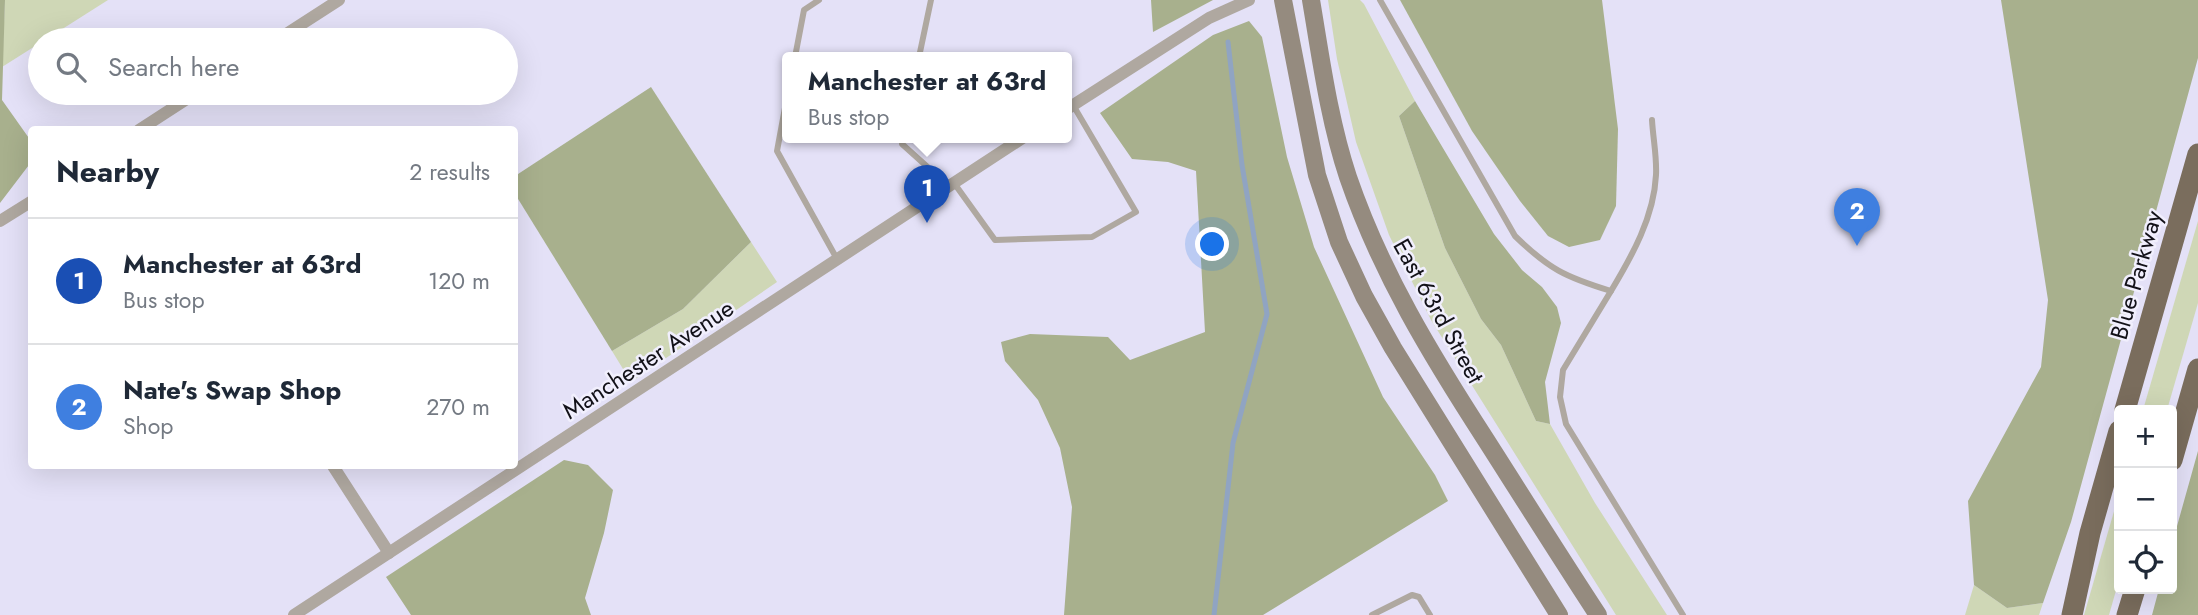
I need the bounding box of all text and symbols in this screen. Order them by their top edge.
search box [28,28,518,105]
icon: search [52,48,90,86]
text: Search here [108,48,240,86]
popup [782,52,1072,143]
text: Manchester at 63rd [808,62,1046,100]
text: Bus stop [808,100,889,134]
text: Nearby [56,150,159,193]
text: 2 results [409,155,490,189]
pin: 1 [904,165,950,223]
pin: 2 [1834,188,1880,246]
street label: Blue Parkway [2101,206,2171,344]
your location [1195,227,1229,261]
street label: East 63rd Street [1385,232,1493,390]
text: Manchester at 63rd [123,245,362,283]
text: 1 [73,264,85,298]
text: 120 m [428,264,490,298]
text: Bus stop [123,283,205,317]
street label: Manchester Avenue [555,290,741,428]
text: Nate's Swap Shop [123,371,341,409]
text: 2 [71,390,87,424]
text: 270 m [426,390,490,424]
map controls [2114,405,2177,594]
button: + [2114,405,2177,468]
text: Shop [123,409,173,443]
button: − [2114,468,2177,531]
button: locate [2114,531,2177,594]

